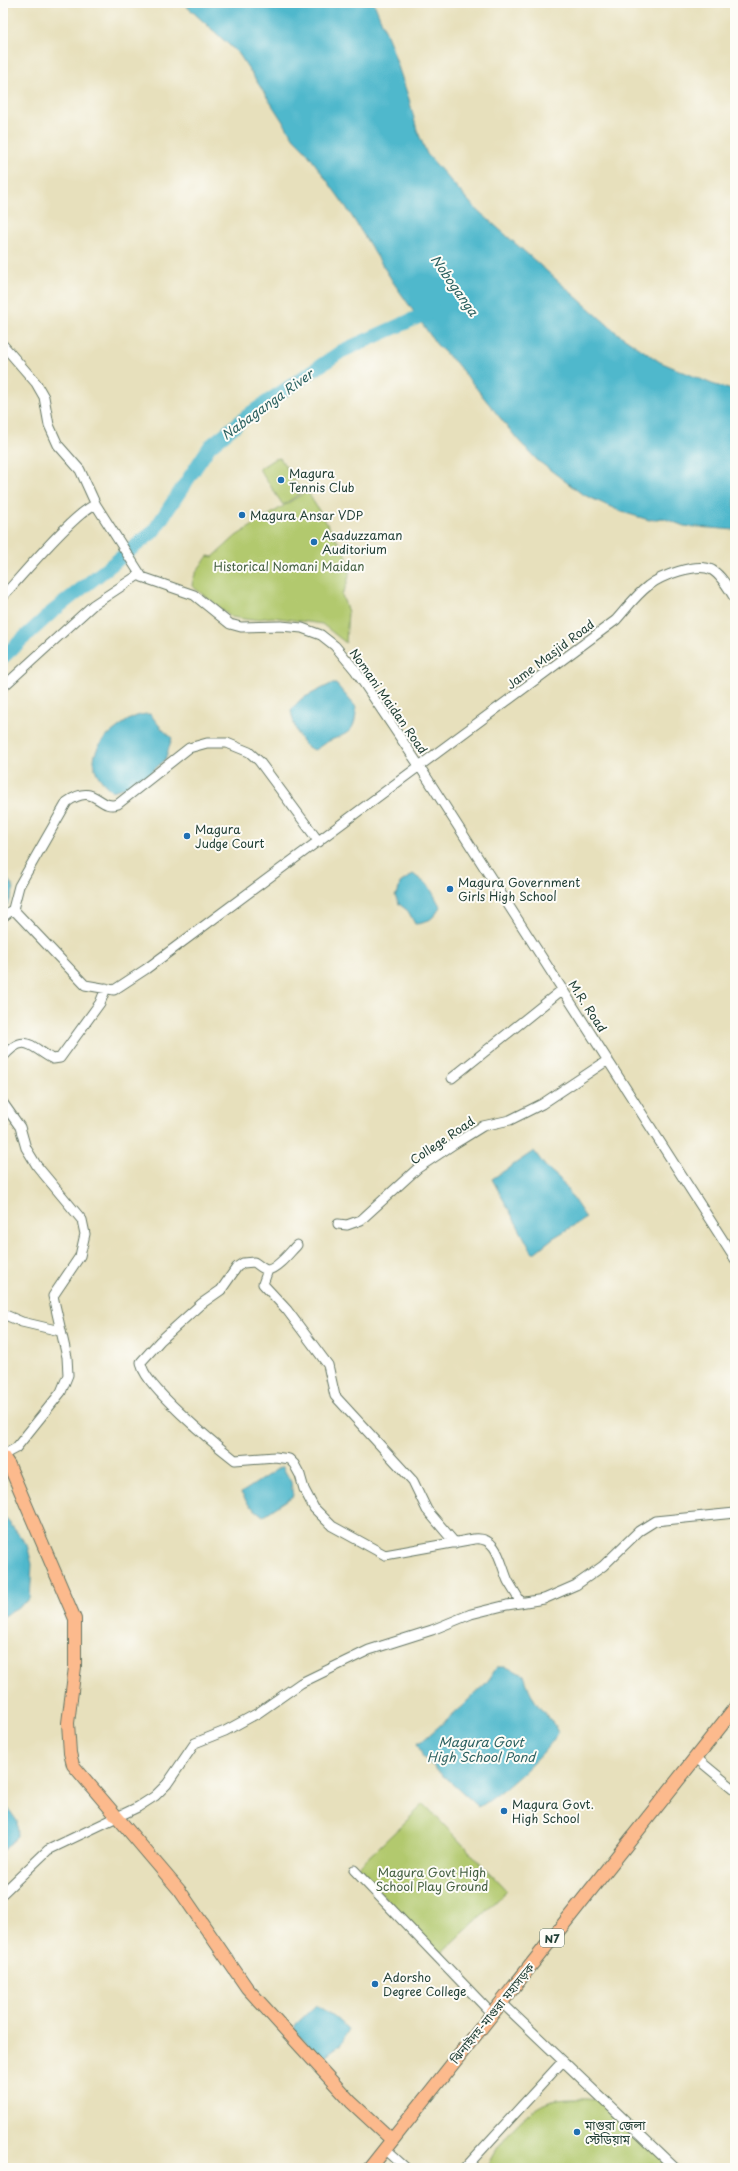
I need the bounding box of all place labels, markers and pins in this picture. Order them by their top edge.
place label: Magura Tennis Club [289,464,354,496]
marker: Magura Tennis Club [276,475,286,485]
place label: Magura Ansar VDP [250,506,363,524]
marker: Magura Ansar VDP [237,510,247,520]
place label: Asaduzzaman Auditorium [322,526,403,558]
marker: Asaduzzaman Auditorium [309,537,319,547]
place label: Magura Judge Court [195,820,265,852]
marker: Magura Judge Court [182,831,192,841]
place label: Magura Government Girls High School [458,873,580,905]
marker: Magura Government Girls High School [445,884,455,894]
place label: Magura Govt. High School [512,1795,594,1827]
marker: Magura Govt. High School [499,1806,509,1816]
place label: Adorsho Degree College [383,1968,467,2000]
marker: Adorsho Degree College [370,1979,380,1989]
place label: মাগুরা জেলা স্টেডিয়াম [584,2116,646,2148]
marker: মাগুরা জেলা স্টেডিয়াম [572,2127,582,2137]

